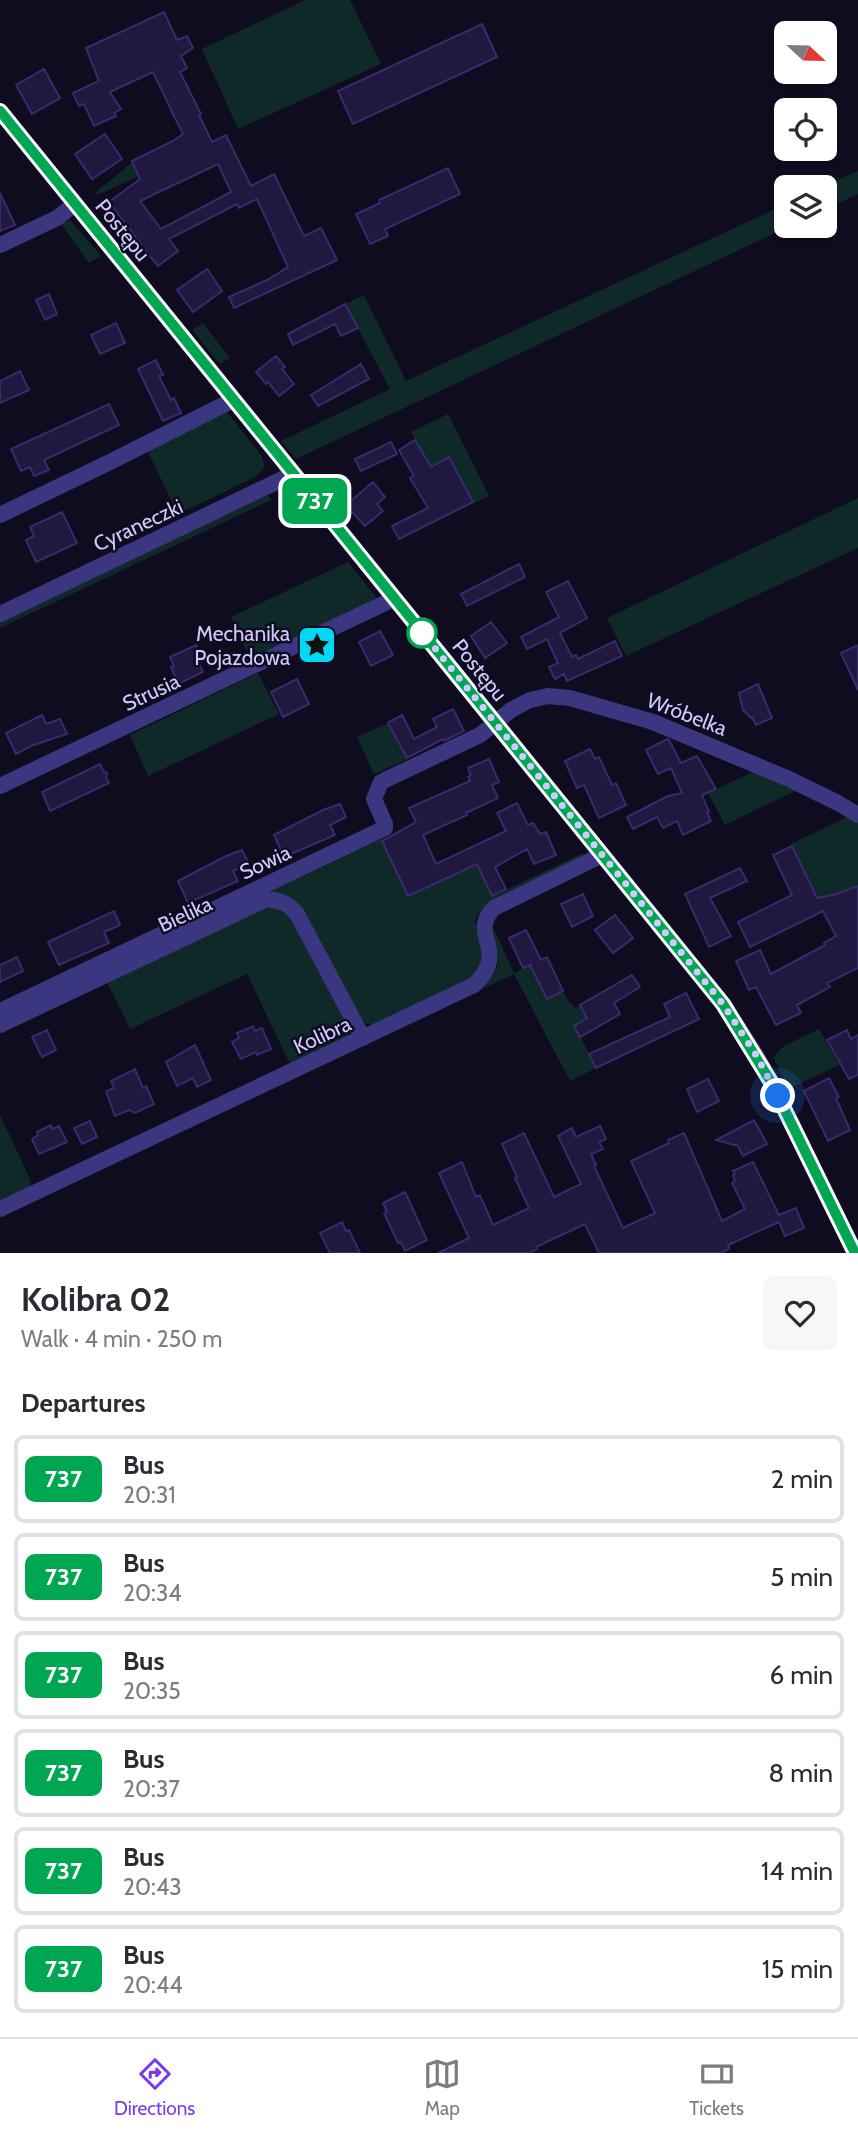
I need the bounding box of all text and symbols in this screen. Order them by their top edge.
north arrow [774,21,836,84]
map controls [774,21,837,238]
button: locate [774,98,837,161]
button: layers [774,175,837,238]
street label: Postępu [90,194,156,266]
line badge: 737 [275,478,355,524]
text: 737 [296,486,334,515]
street label: Cyraneczki [89,493,187,557]
unlabelled marker [407,618,437,648]
place label: Mechanika Pojazdowa [194,621,290,671]
place icon: Mechanika Pojazdowa [296,624,338,666]
street label: Postępu [447,634,513,706]
street label: Strusia [119,668,183,716]
street label: Wróbelka [643,687,731,741]
street label: Sowia [235,839,295,885]
street label: Bielika [154,891,216,937]
street label: Kolibra [289,1011,355,1059]
your location [760,1078,795,1113]
button: heart [763,1276,837,1350]
text: Kolibra 02 [21,1279,170,1319]
text: Walk · 4 min · 250 m [21,1325,223,1353]
text: Departures [21,1387,145,1419]
text: Bus [123,1449,164,1481]
text: 2 min [771,1463,833,1495]
text: 737 [45,1464,82,1493]
text: 20:31 [123,1481,176,1509]
text: Bus [123,1547,164,1579]
text: 5 min [770,1561,833,1593]
text: 737 [45,1562,82,1591]
text: 20:34 [123,1579,182,1607]
text: Bus [123,1645,164,1677]
text: 6 min [770,1659,833,1691]
text: 737 [45,1660,82,1689]
text: 20:35 [123,1677,181,1705]
text: Bus [123,1743,164,1775]
text: 8 min [769,1757,833,1789]
text: 737 [45,1758,82,1787]
text: 20:37 [123,1775,180,1803]
text: Bus [123,1841,164,1873]
text: 14 min [761,1855,833,1887]
text: 737 [45,1856,82,1885]
text: 20:43 [123,1873,182,1901]
text: Bus [123,1939,164,1971]
text: 15 min [762,1953,833,1985]
text: 737 [45,1954,82,1983]
text: 20:44 [123,1971,182,1999]
tab: Directions [114,2055,195,2120]
tab: Map [423,2055,461,2120]
tab: Tickets [689,2055,744,2120]

